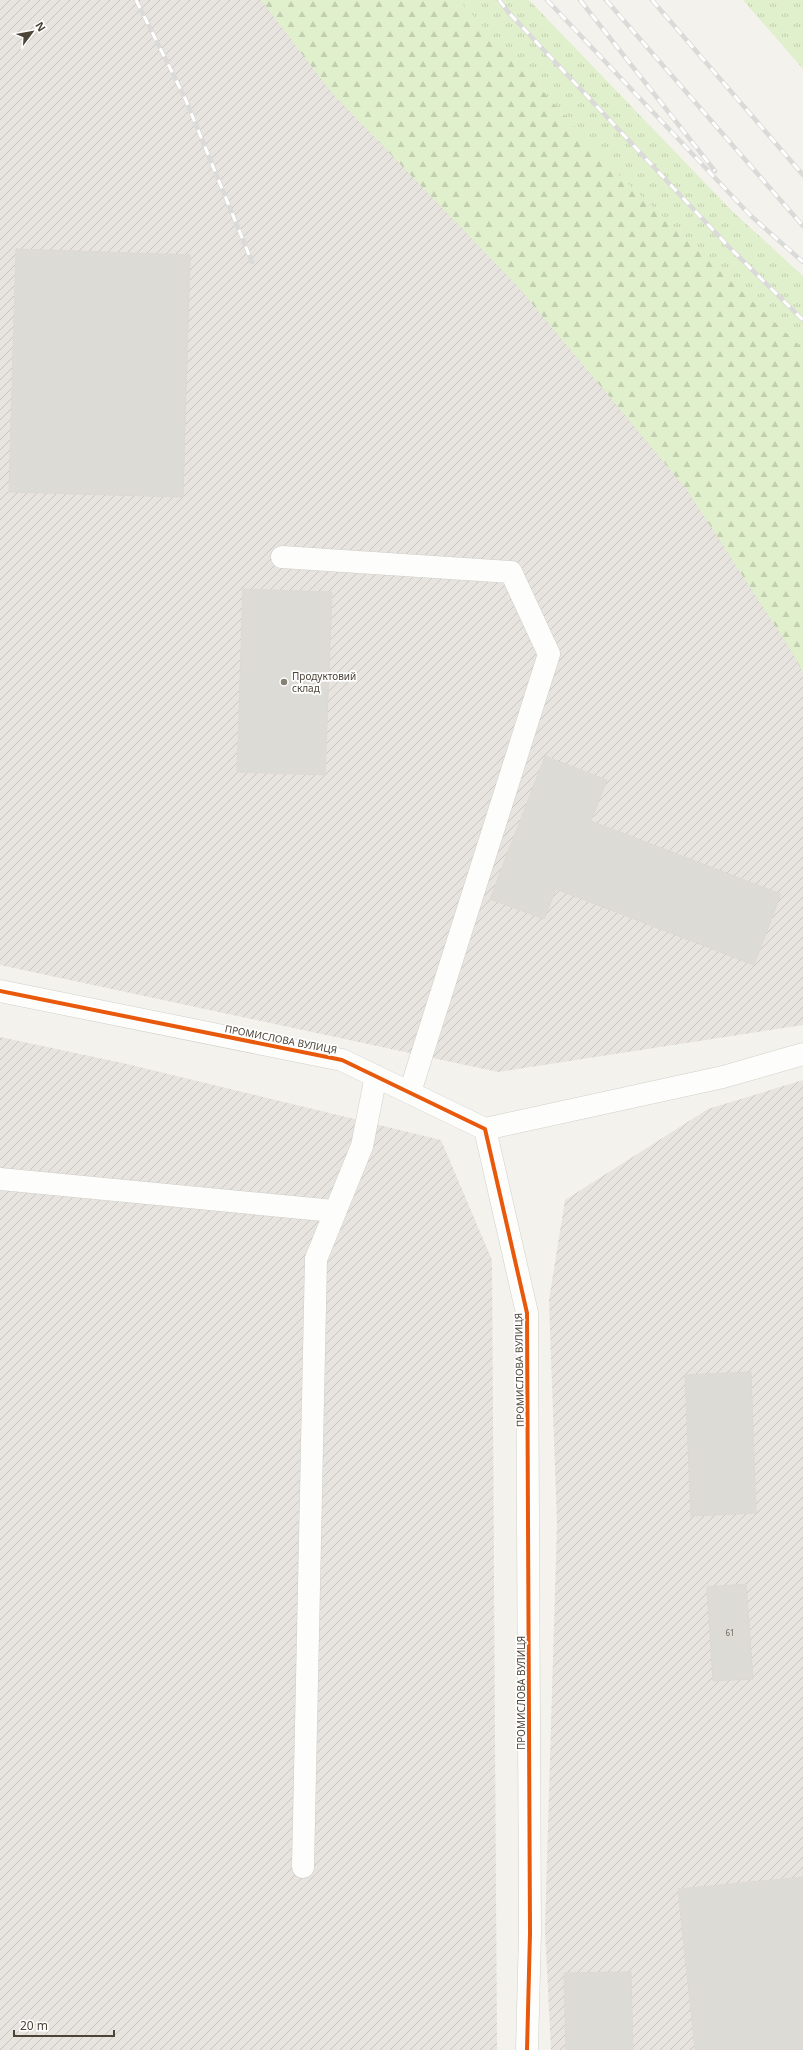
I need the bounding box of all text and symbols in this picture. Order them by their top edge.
north arrow [12,12,52,52]
text: N [32,19,50,34]
place label: Продуктовий склад [292,669,356,695]
marker: Продуктовий склад [279,677,289,687]
street label: ПРОМИСЛОВА ВУЛИЦЯ [224,1021,338,1057]
street label: ПРОМИСЛОВА ВУЛИЦЯ [511,1313,527,1427]
house number: 61 [725,1627,735,1638]
street label: ПРОМИСЛОВА ВУЛИЦЯ [514,1636,528,1750]
scale bar [14,2012,114,2038]
text: 20 m [20,2017,48,2034]

